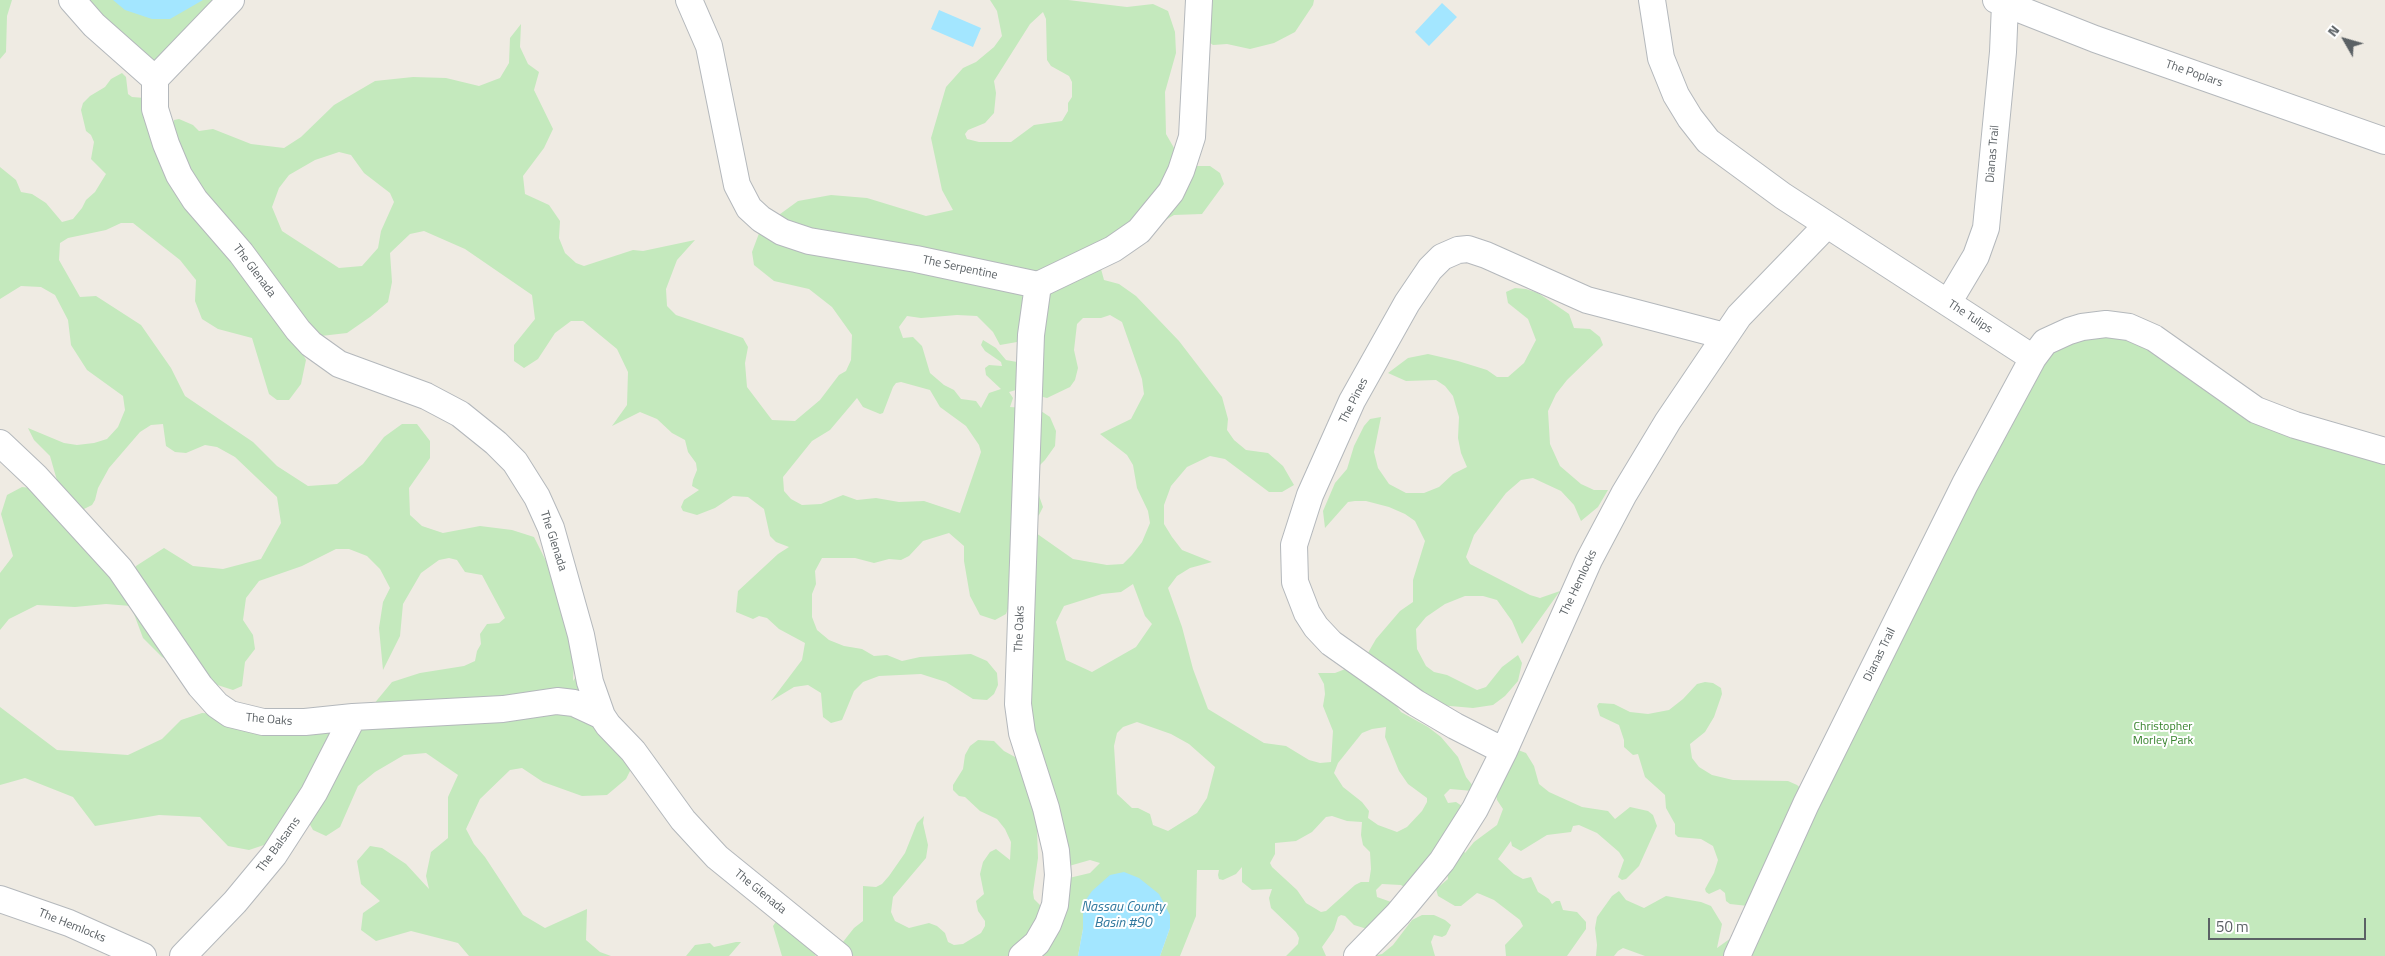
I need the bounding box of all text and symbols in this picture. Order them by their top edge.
north arrow [2320,15,2370,65]
text: N [2322,20,2344,41]
street label: The Poplars [2163,57,2225,91]
street label: Dianas Trail [1983,125,2003,183]
street label: The Glenada [229,242,279,300]
street label: The Serpentine [921,253,999,283]
street label: The Tulips [1945,297,1995,337]
street label: The Pines [1336,376,1372,426]
street label: The Glenada [536,509,570,573]
street label: The Hemlocks [1557,548,1601,618]
street label: The Oaks [1012,605,1028,653]
street label: Dianas Trail [1861,626,1899,684]
street label: The Oaks [245,711,293,729]
park label: Christopher Morley Park [2133,720,2193,748]
street label: The Balsams [254,815,304,875]
street label: The Glenada [731,867,789,917]
water label: Nassau County Basin #90 [1081,900,1165,932]
street label: The Hemlocks [36,906,108,946]
scale bar [2210,908,2368,940]
text: 50 m [2216,915,2249,938]

